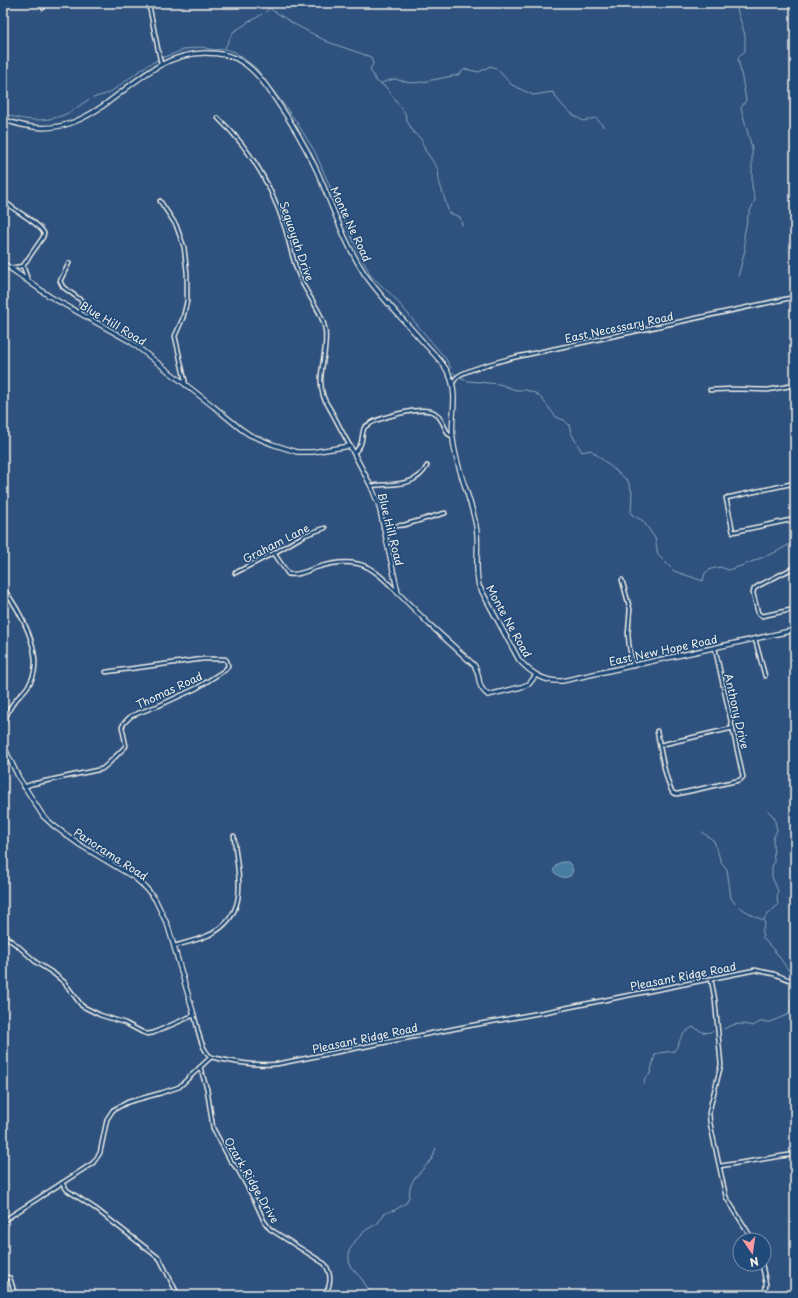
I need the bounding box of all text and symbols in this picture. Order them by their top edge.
street label: Monte Ne Road [326,184,376,264]
street label: Sequoyah Drive [275,199,319,283]
street label: Blue Hill Road [76,296,150,350]
street label: East Necessary Road [563,307,675,347]
street label: Blue Hill Road [374,491,408,567]
street label: Graham Lane [240,519,312,567]
street label: Monte Ne Road [482,581,536,661]
street label: East New Hope Road [607,630,719,670]
street label: Thomas Road [133,667,205,713]
street label: Anthony Drive [720,671,754,751]
street label: Panorama Road [71,824,152,885]
street label: Pleasant Ridge Road [628,957,738,995]
street label: Pleasant Ridge Road [311,1018,419,1058]
street label: Ozark Ridge Drive [220,1134,284,1226]
north arrow [732,1232,772,1272]
text: N [748,1253,761,1272]

